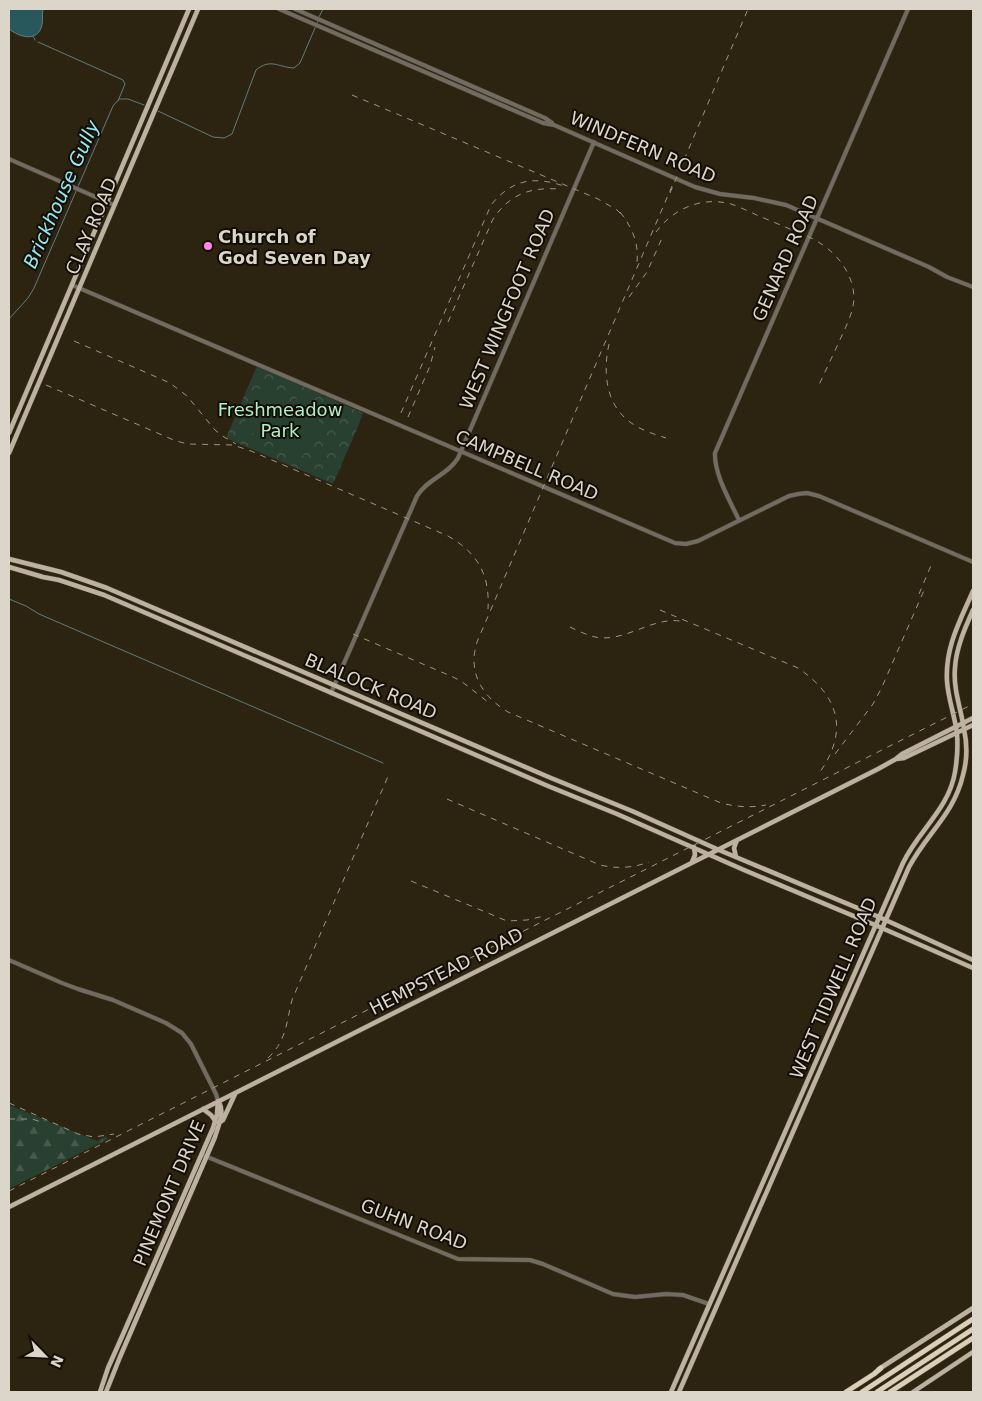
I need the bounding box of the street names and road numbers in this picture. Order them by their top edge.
street label: WINDFERN ROAD [567,107,719,187]
street label: CLAY ROAD [61,174,121,278]
street label: GENARD ROAD [748,192,822,324]
street label: WEST WINGFOOT ROAD [455,206,559,412]
street label: CAMPBELL ROAD [452,425,602,505]
street label: BLALOCK ROAD [302,649,440,723]
street label: WEST TIDWELL ROAD [785,894,881,1082]
street label: HEMPSTEAD ROAD [366,923,526,1019]
street label: PINEMONT DRIVE [129,1117,209,1269]
street label: GUHN ROAD [358,1194,470,1254]

